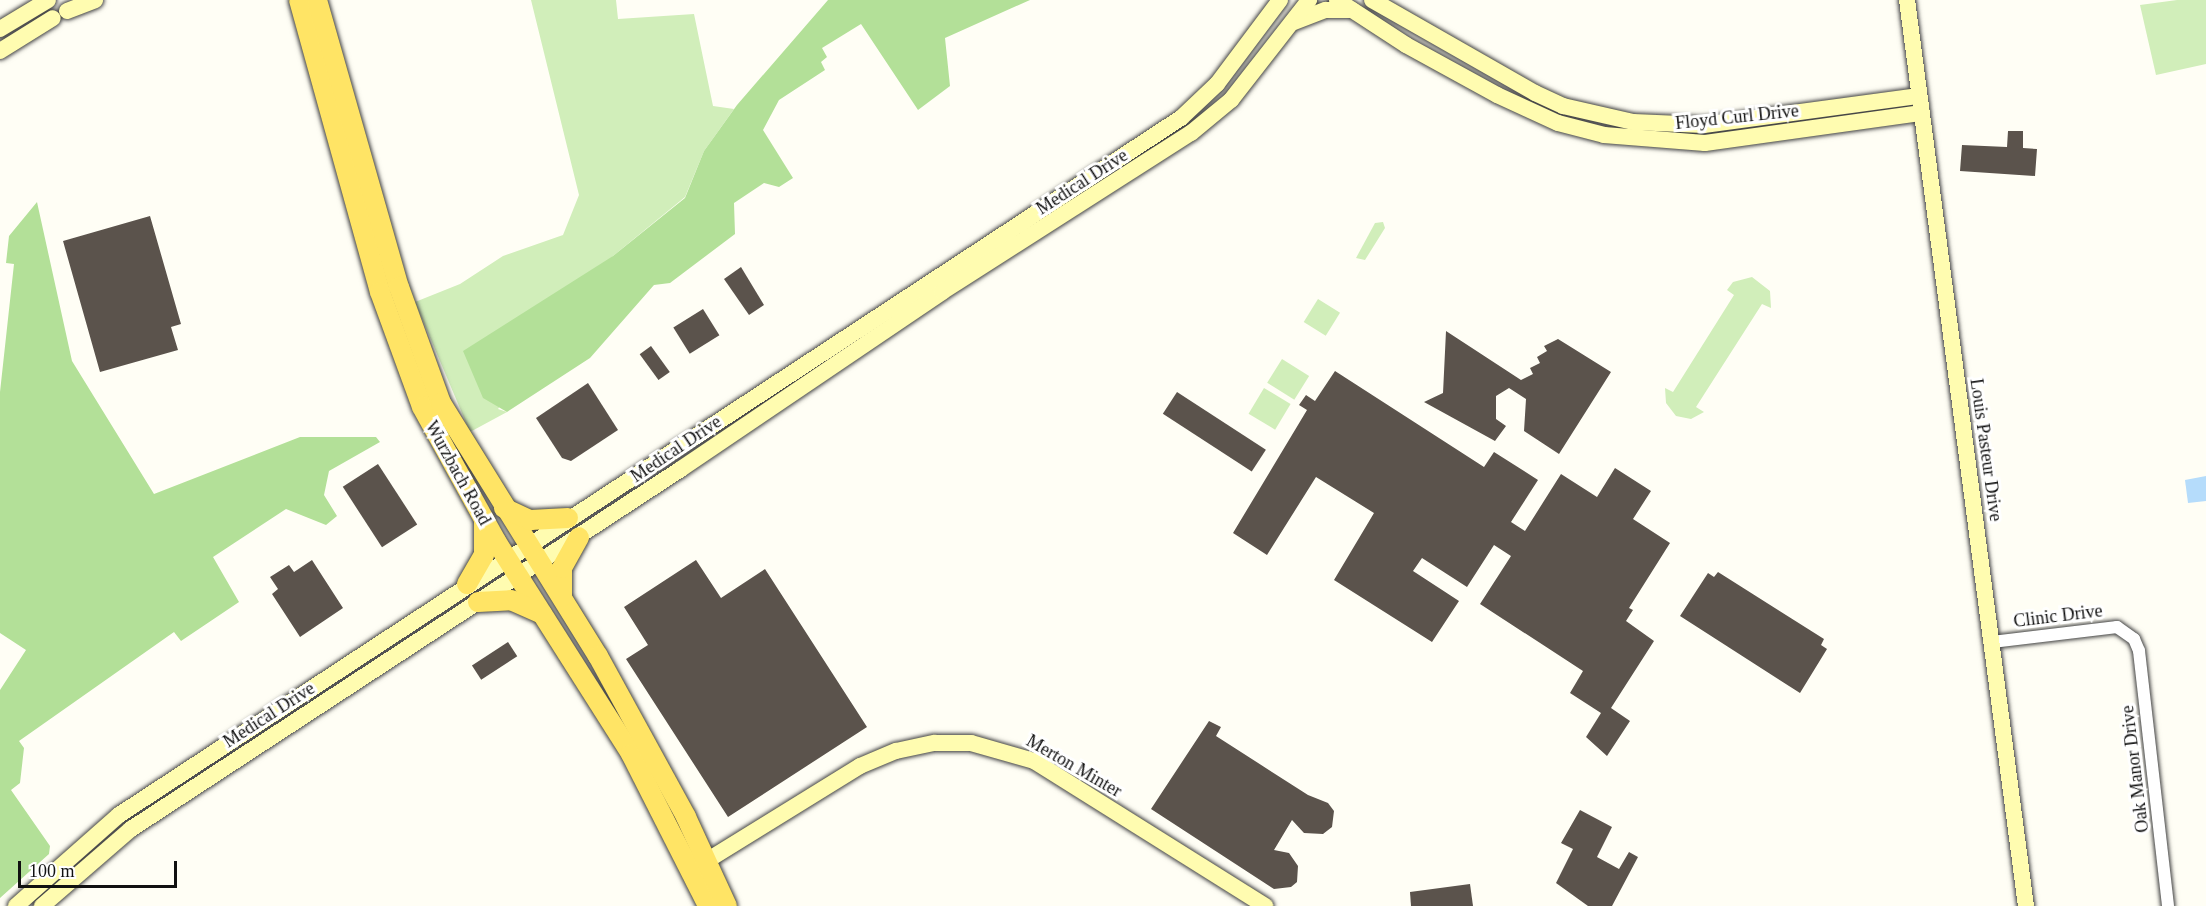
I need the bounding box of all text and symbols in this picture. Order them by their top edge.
street label: Floyd Curl Drive [1674,100,1800,134]
street label: Medical Drive [1032,144,1132,220]
street label: Louis Pasteur Drive [1965,377,2007,523]
street label: Medical Drive [627,411,725,487]
street label: Wurzbach Road [421,417,495,529]
street label: Clinic Drive [2012,600,2104,632]
street label: Medical Drive [219,677,319,753]
street label: Oak Manor Drive [2116,704,2154,834]
street label: Merton Minter [1022,730,1126,802]
scale bar [21,849,180,887]
text: 100 m [29,861,75,881]

